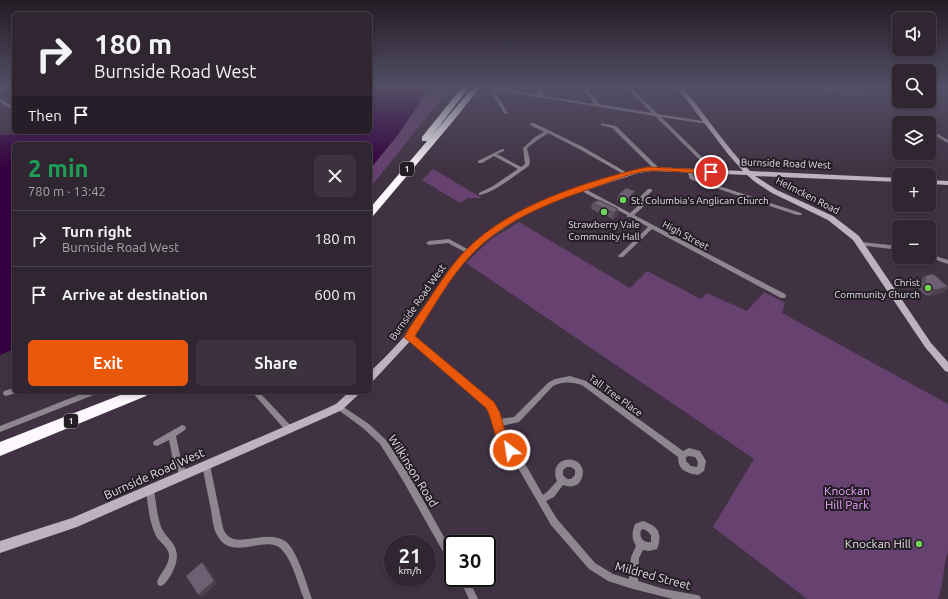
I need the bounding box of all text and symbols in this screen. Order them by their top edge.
map controls [892,12,936,264]
button: sound [892,12,936,56]
icon: right [28,28,80,80]
text: 180 m [94,28,172,59]
text: Burnside Road West [94,61,256,81]
button: search [892,64,936,108]
icon: arrive [70,104,92,126]
text: Then [28,107,62,124]
button: layers [892,116,936,160]
text: 2 min [28,155,89,182]
button: close [314,155,356,197]
pin [694,155,728,189]
street label: Burnside Road West [741,156,831,171]
icon: arrive [700,161,722,183]
road number: 1 [400,162,414,176]
button: + [892,168,936,212]
street label: Helmcken Road [774,175,842,216]
text: 780 m · 13:42 [28,184,106,198]
marker: St. Columbia's Anglican Church [618,195,628,205]
place label: St. Columbia's Anglican Church [631,195,769,206]
marker: Strawberry Vale Community Hall [599,207,609,217]
place label: Strawberry Vale Community Hall [568,219,640,242]
street label: High Street [661,219,711,252]
button: − [892,220,936,264]
text: Turn right [62,223,132,240]
icon: right [28,228,50,250]
text: 180 m [314,230,356,247]
text: Burnside Road West [62,240,179,254]
street label: Burnside Road West [387,262,448,342]
place label: Christ Community Church [834,277,920,300]
marker: Christ Community Church [923,283,933,293]
icon: arrive [28,284,50,306]
text: Arrive at destination [62,286,208,303]
text: 600 m [314,286,356,303]
button: Exit [28,340,188,386]
button: Share [196,340,356,386]
street label: Tall Tree Place [587,372,645,419]
road number: 1 [64,414,78,428]
position arrow [489,429,531,471]
street label: Wilkinson Road [386,432,441,509]
street label: Burnside Road West [102,445,206,501]
park label: Knockan Hill Park [824,484,870,511]
speed limit sign: 30 [444,535,496,587]
place label: Knockan Hill [845,537,911,550]
marker: Knockan Hill [914,539,924,549]
text: 21 [399,544,421,567]
street label: Mildred Street [614,559,693,592]
text: km/h [398,565,422,576]

